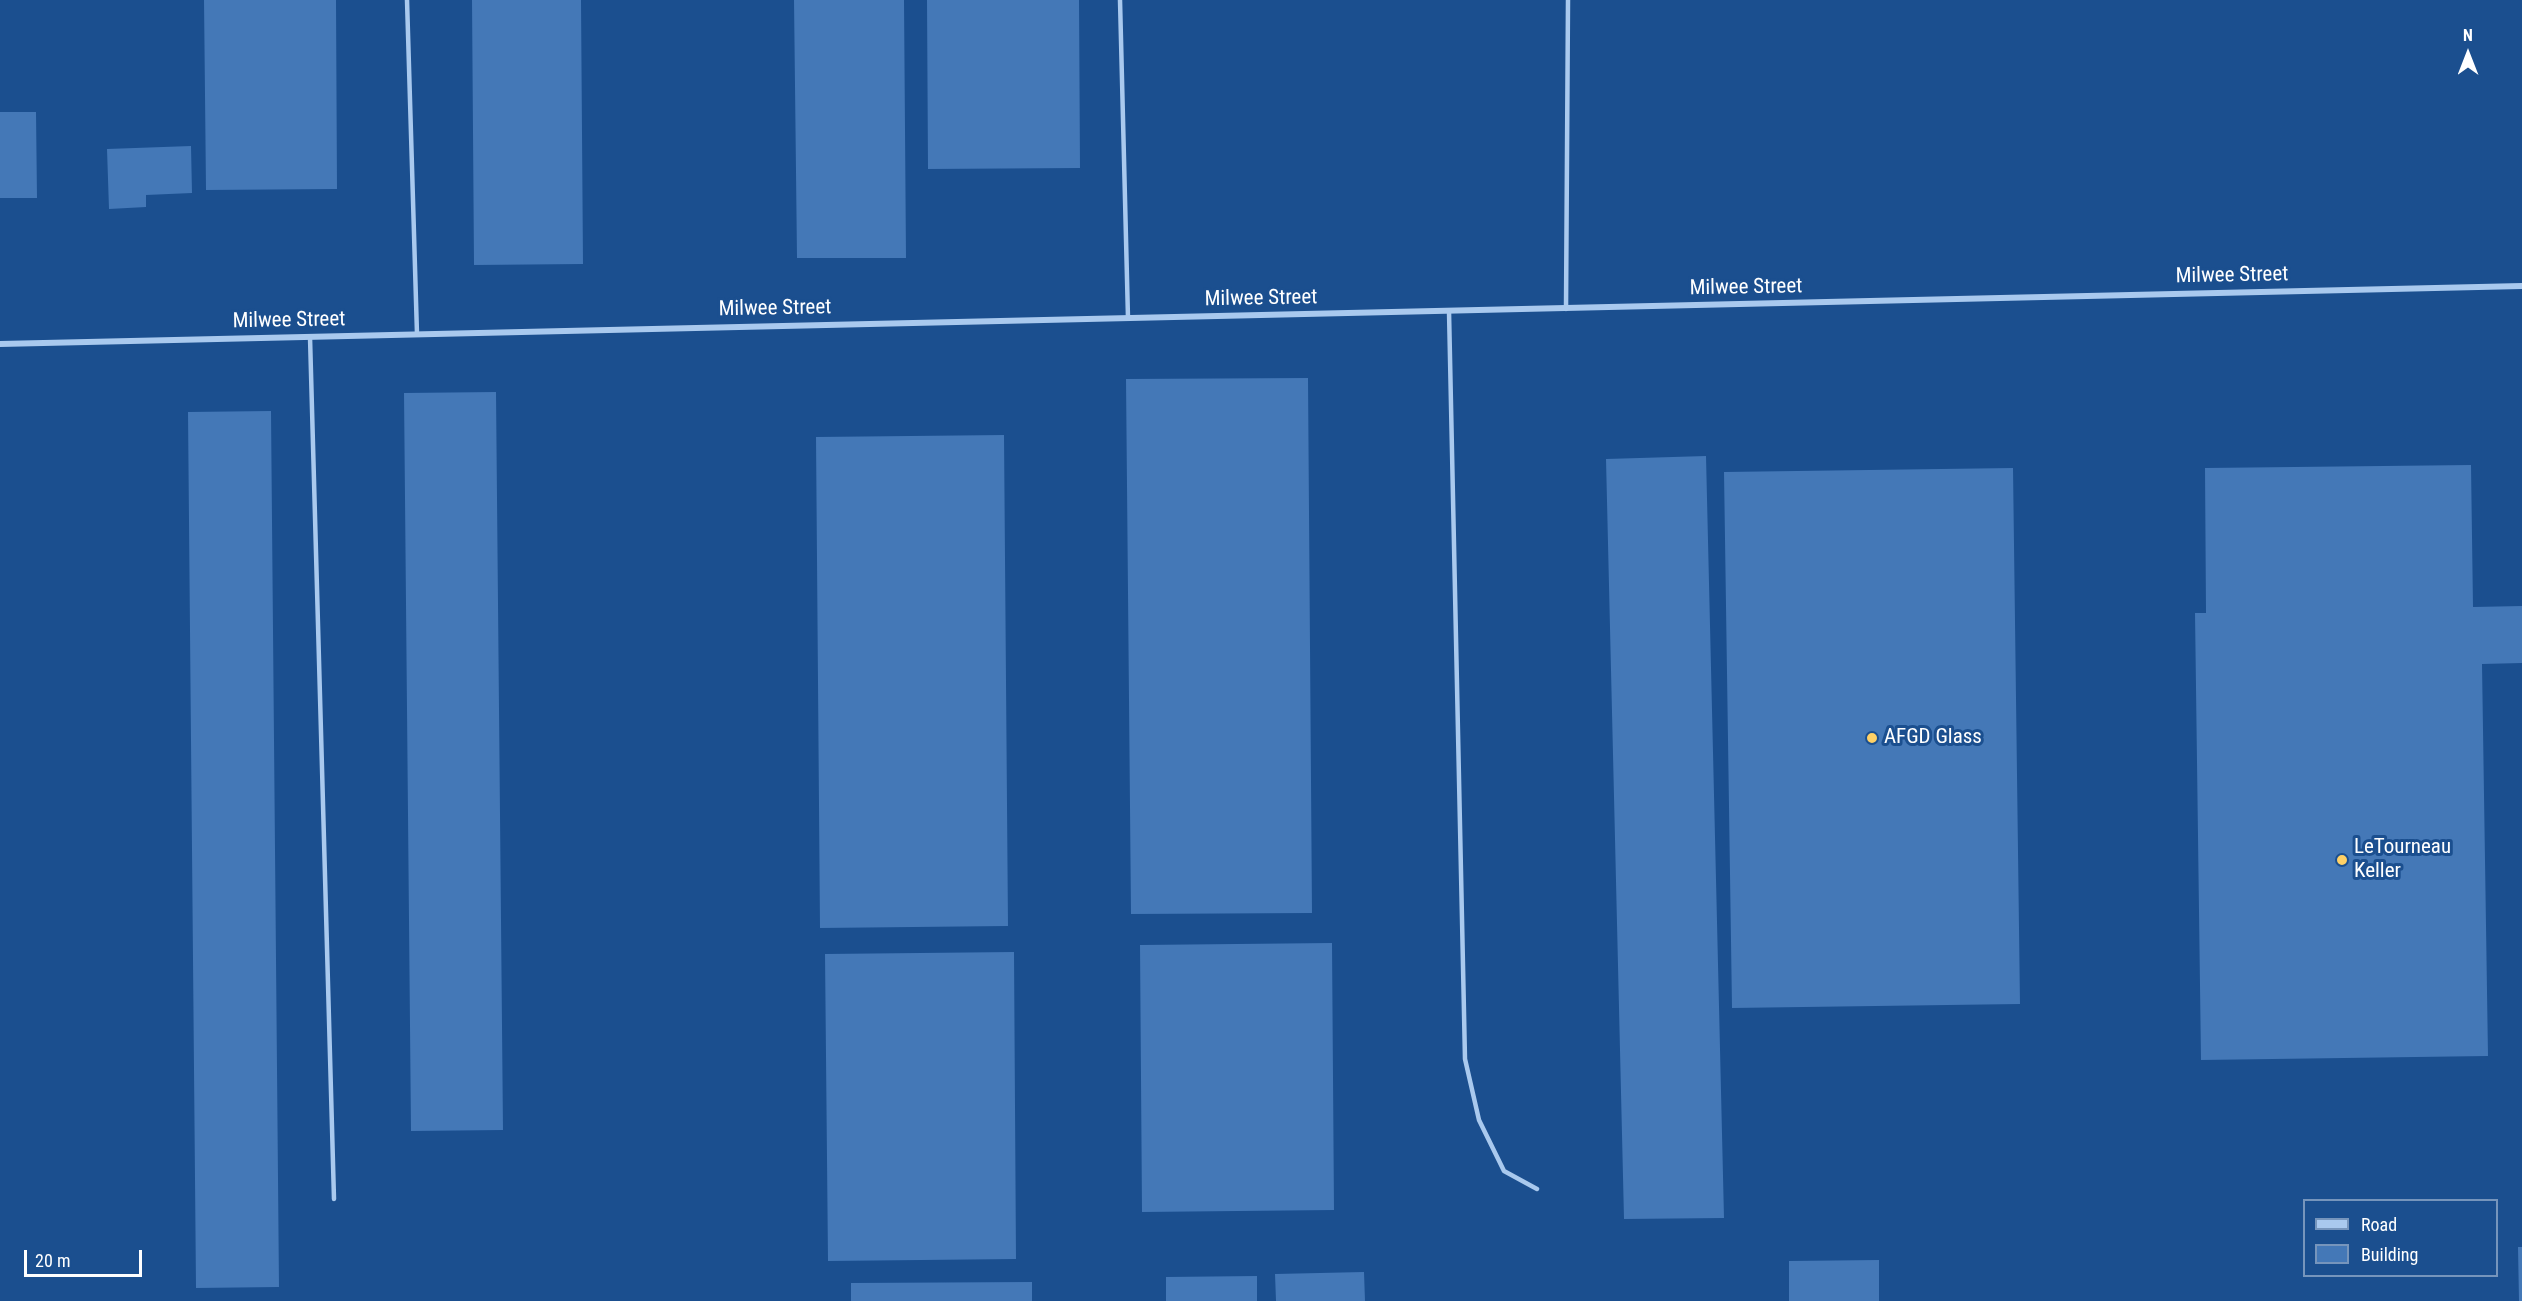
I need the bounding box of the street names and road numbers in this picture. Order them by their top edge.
street label: Milwee Street [2175,262,2289,290]
street label: Milwee Street [1689,274,1803,302]
street label: Milwee Street [1204,285,1318,313]
street label: Milwee Street [718,295,832,323]
street label: Milwee Street [232,307,346,335]

